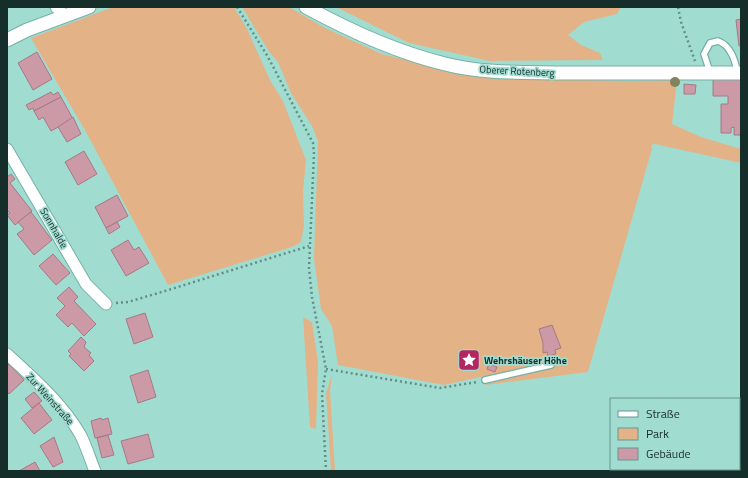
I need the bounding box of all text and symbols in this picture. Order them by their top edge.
street label: Oberer Rotenberg [479,62,555,80]
street label: Sonnhalde [36,205,72,251]
place icon: Wehrshäuser Höhe [456,347,482,373]
place label: Wehrshäuser Höhe [484,353,567,368]
street label: Zur Weinstraße [23,370,77,428]
legend [610,398,740,470]
text: Straße [646,404,680,423]
text: Park [646,424,669,443]
text: Gebäude [646,444,691,463]

